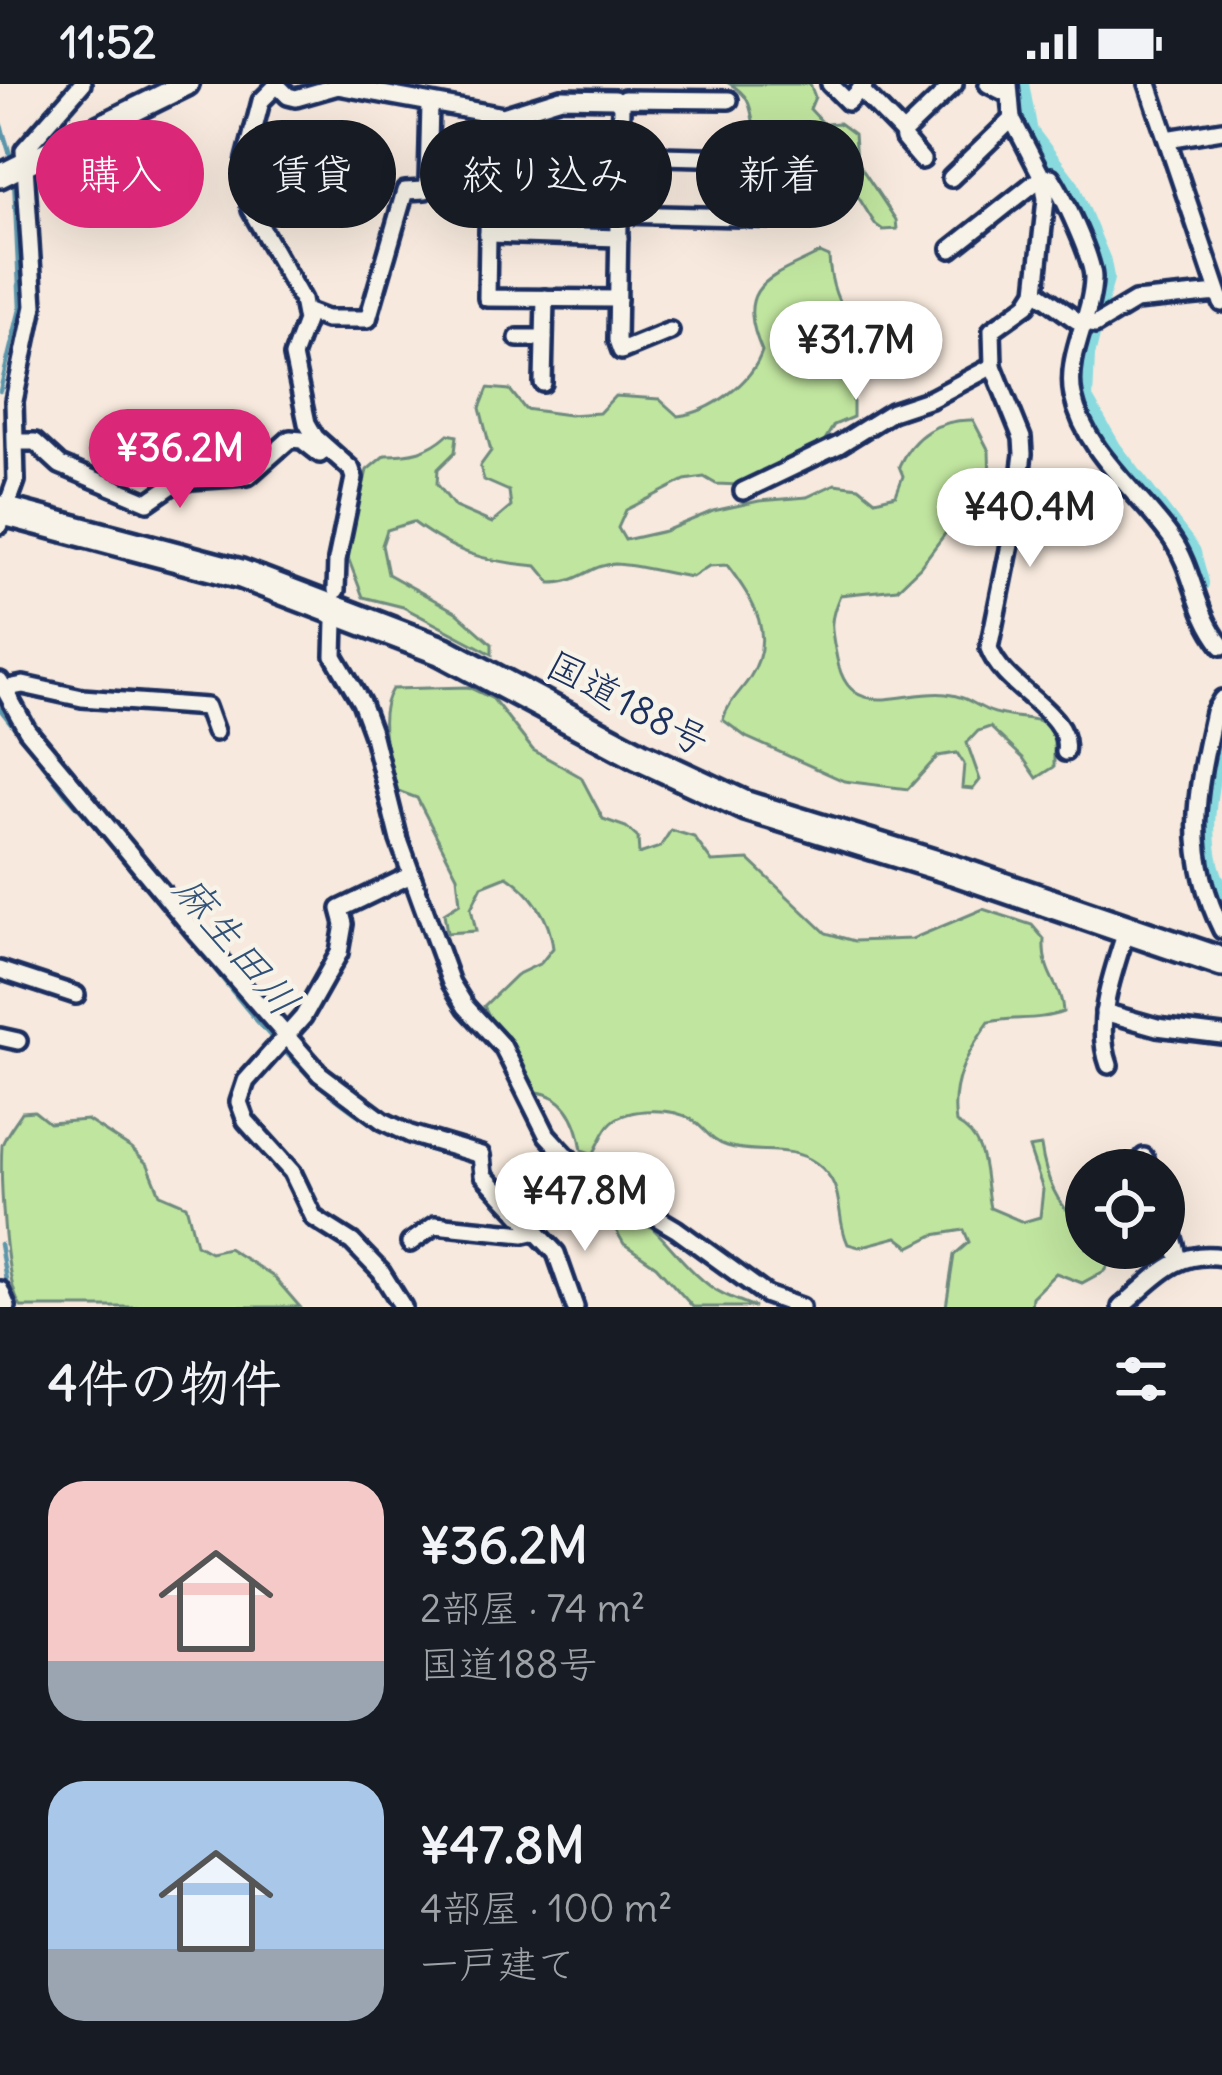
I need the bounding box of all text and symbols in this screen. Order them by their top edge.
text: 11:52 [60,14,156,70]
chip: 購入 [36,120,204,228]
chip: 賃貸 [228,120,396,228]
chip: 絞り込み [420,120,672,228]
chip: 新着 [696,120,864,228]
pin: ¥31.7M [758,301,954,403]
text: ¥31.7M [797,315,915,364]
pin: ¥36.2M [82,409,278,511]
text: ¥36.2M [116,423,244,472]
pin: ¥40.4M [932,468,1128,570]
text: ¥40.4M [964,482,1096,531]
street label: 国道188号 [538,640,718,766]
water label: 麻生田川 [163,864,311,1026]
map controls [1065,1149,1185,1269]
button: locate [1065,1149,1185,1269]
pin: ¥47.8M [487,1152,683,1254]
text: ¥47.8M [522,1166,648,1215]
icon: filters [1108,1346,1174,1412]
text: 4件の物件 [48,1351,281,1415]
text: ¥36.2M [420,1513,588,1577]
icon: home [144,1529,288,1673]
text: 2部屋 · 74 m² [420,1584,645,1633]
text: 国道188号 [420,1640,597,1689]
text: ¥47.8M [420,1813,585,1877]
icon: home [144,1829,288,1973]
text: 4部屋 · 100 m² [420,1884,673,1933]
text: 一戸建て [420,1940,576,1989]

